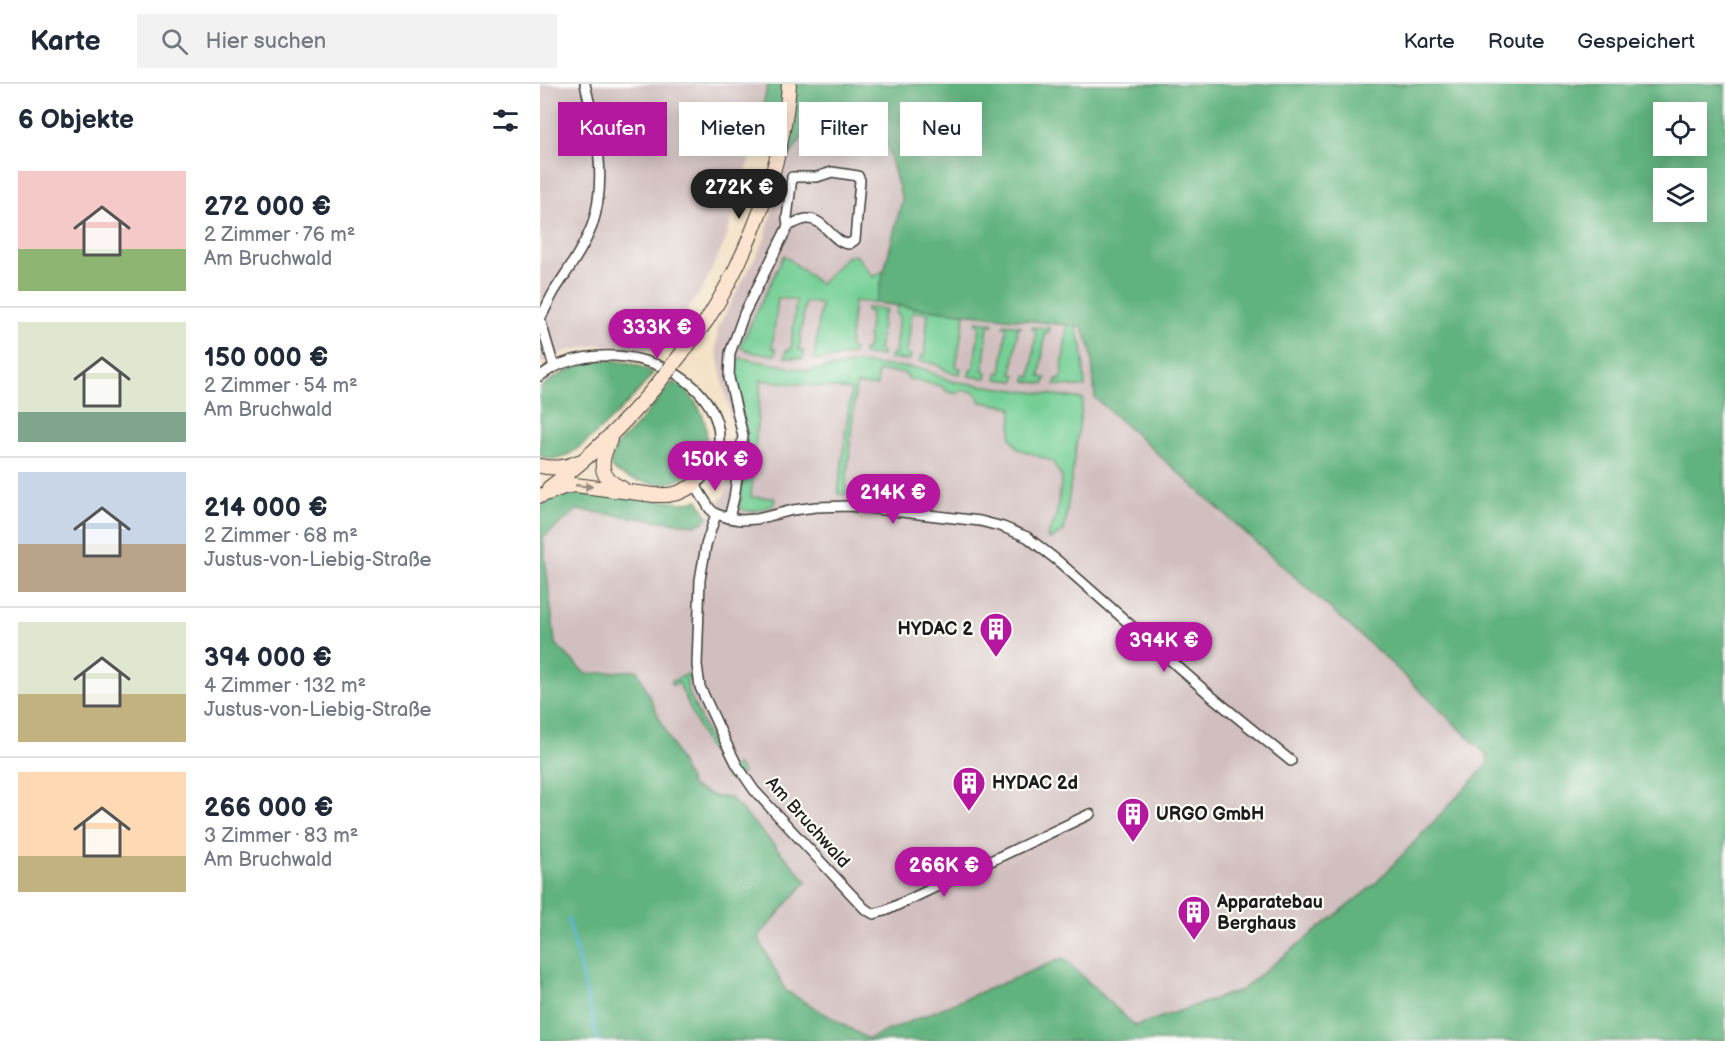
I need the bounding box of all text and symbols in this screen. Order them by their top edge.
search box [137,14,557,68]
text: Karte [30,25,101,58]
icon: search [158,25,191,58]
text: Hier suchen [206,28,326,55]
text: Karte [1403,29,1455,54]
text: Route [1488,29,1544,54]
text: Gespeichert [1577,29,1695,54]
chip: Kaufen [558,102,667,156]
chip: Mieten [679,102,787,156]
chip: Filter [799,102,888,156]
chip: Neu [900,102,982,156]
map controls [1653,102,1707,222]
button: locate [1653,102,1707,156]
icon: filters [489,104,522,137]
text: 6 Objekte [18,105,134,136]
button: layers [1653,168,1707,222]
pin: 272K € [690,169,788,220]
text: 272K € [705,176,773,200]
text: 272 000 € [204,192,331,223]
icon: home [66,195,138,267]
text: 2 Zimmer · 76 m² [204,223,355,247]
text: Am Bruchwald [204,247,332,271]
pin: 333K € [608,309,706,360]
text: 333K € [622,316,692,340]
text: 150 000 € [204,343,328,374]
icon: home [66,346,138,418]
text: 2 Zimmer · 54 m² [204,374,358,398]
text: Am Bruchwald [204,398,332,422]
pin: 150K € [666,441,764,492]
text: 150K € [682,448,748,472]
pin: 214K € [844,474,942,525]
one-way arrow [575,481,594,491]
text: 214K € [860,481,926,505]
text: 214 000 € [204,493,328,524]
icon: home [66,496,138,568]
text: 2 Zimmer · 68 m² [204,524,358,548]
text: Justus-von-Liebig-Straße [204,548,431,572]
building icon: HYDAC 2 [978,611,1014,658]
place label: HYDAC 2 [897,619,973,640]
pin: 394K € [1115,622,1213,673]
text: 394K € [1129,629,1199,653]
text: 394 000 € [204,643,332,674]
icon: home [66,646,138,718]
text: 4 Zimmer · 132 m² [204,674,366,698]
text: Justus-von-Liebig-Straße [204,698,431,722]
building icon: HYDAC 2d [951,765,987,812]
street label: Am Bruchwald [761,772,854,872]
place label: HYDAC 2d [992,773,1078,794]
text: 266 000 € [204,793,333,824]
icon: home [66,796,138,868]
building icon: URGO GmbH [1115,796,1151,843]
place label: URGO GmbH [1156,804,1264,825]
text: 3 Zimmer · 83 m² [204,824,358,848]
pin: 266K € [895,847,993,898]
text: Am Bruchwald [204,848,332,872]
text: 266K € [909,854,979,878]
place label: Apparatebau Berghaus [1216,892,1323,934]
building icon: Apparatebau Berghaus [1176,894,1212,941]

